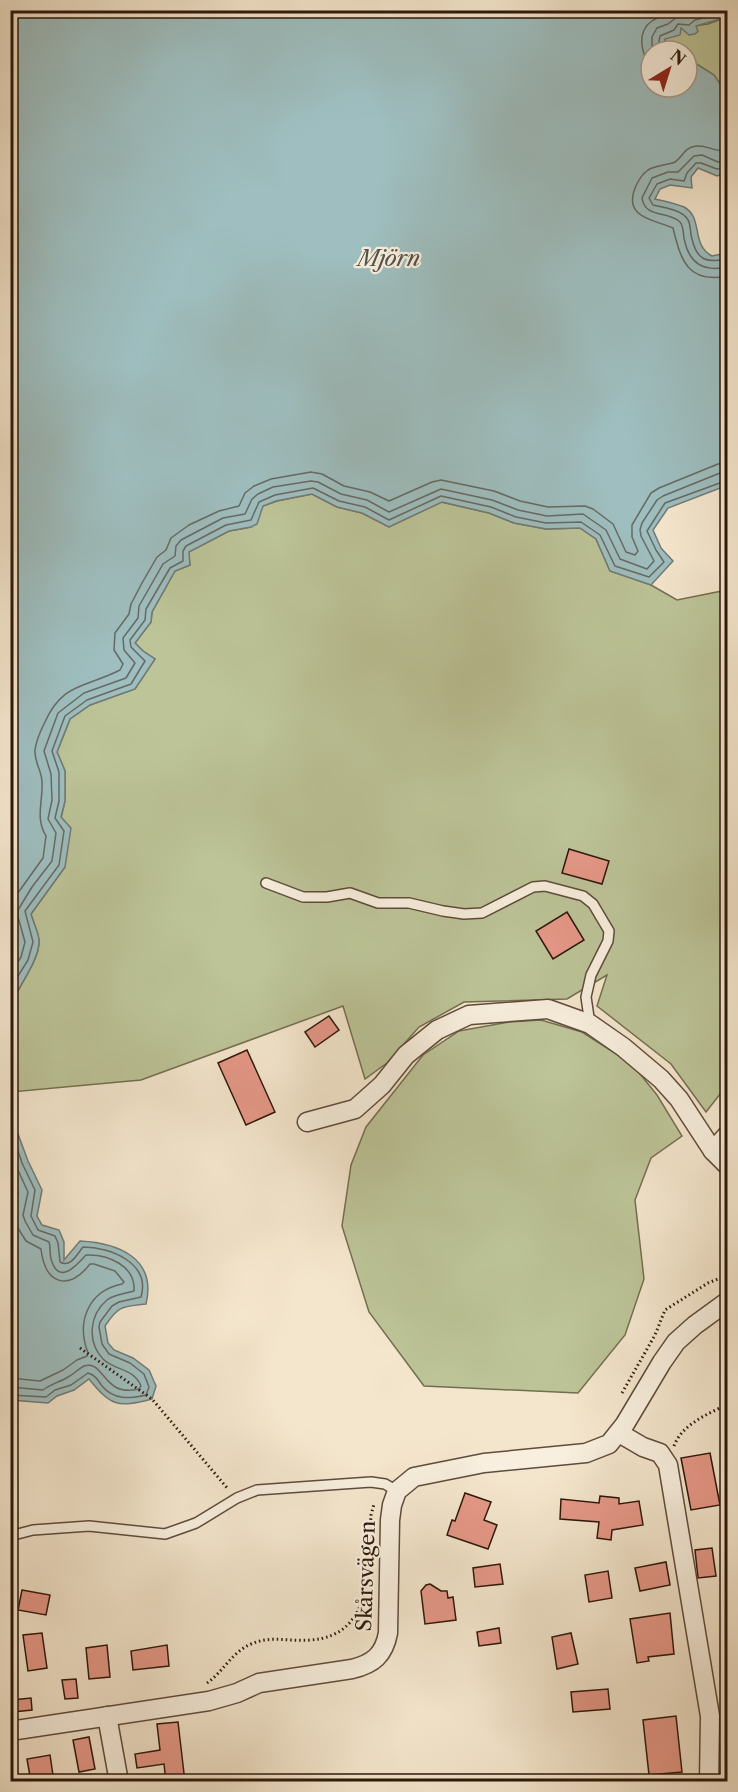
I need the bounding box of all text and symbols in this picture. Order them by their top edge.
north arrow [639,39,699,99]
text: N [667,45,690,69]
water label: Mjörn [355,245,420,272]
street label: Skårsvägen [351,1520,380,1632]

